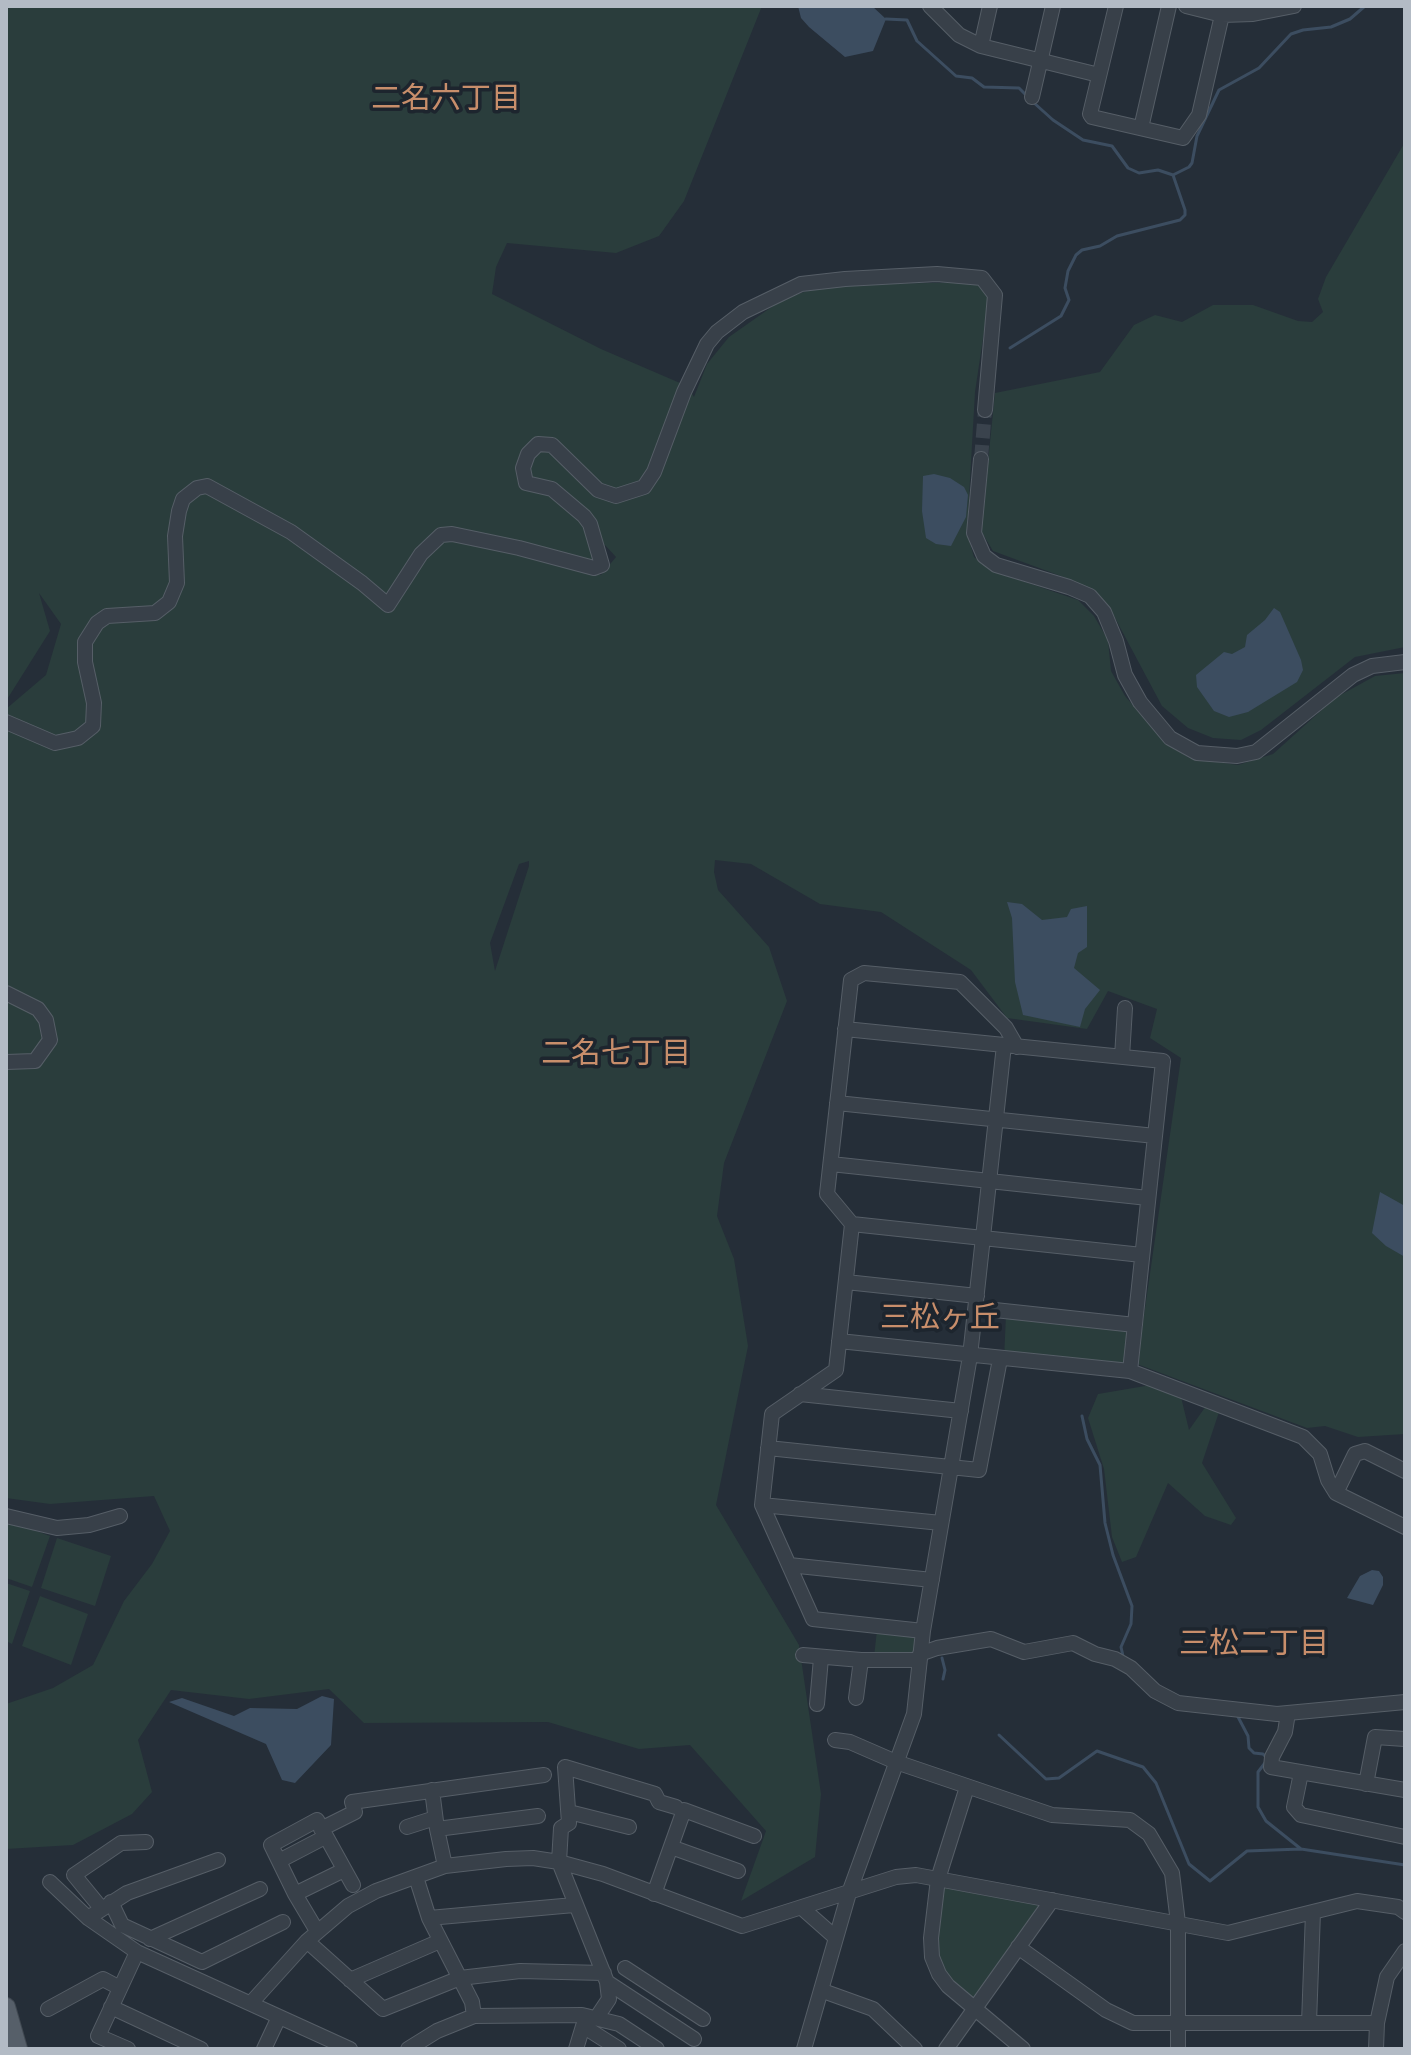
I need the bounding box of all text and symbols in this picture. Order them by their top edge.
district label: 二名六丁目 [371,82,521,118]
district label: 二名七丁目 [541,1037,691,1073]
district label: 三松ヶ丘 [880,1301,1000,1337]
district label: 三松二丁目 [1179,1627,1329,1663]

